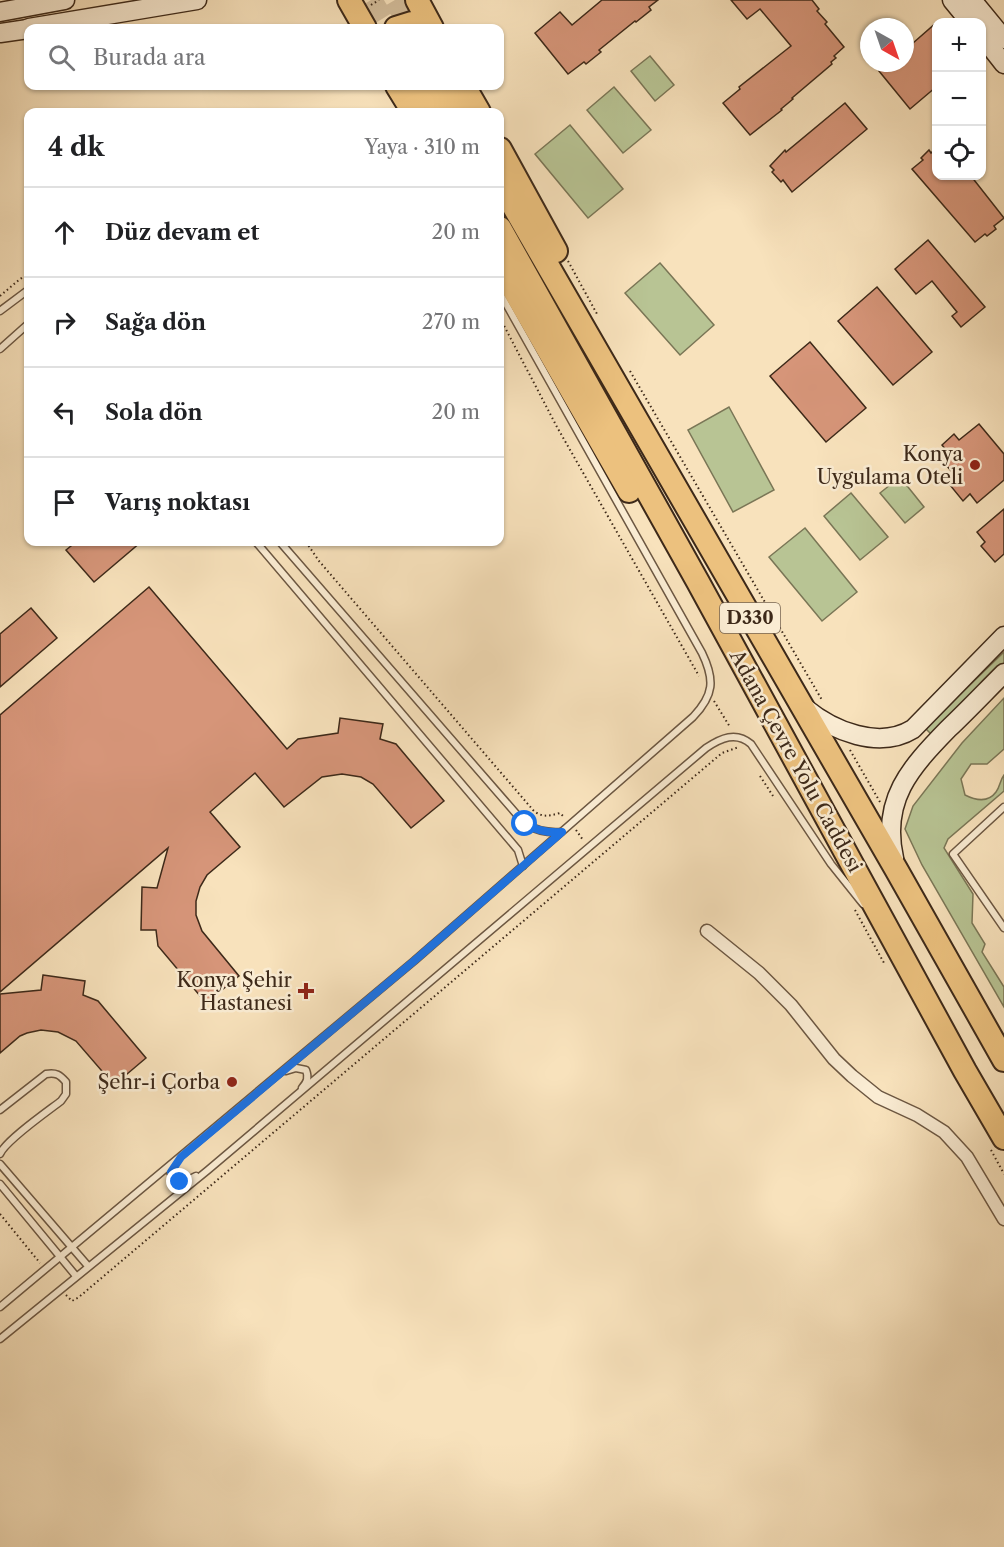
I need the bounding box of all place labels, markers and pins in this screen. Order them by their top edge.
place label: Konya Uygulama Oteli [817,442,963,489]
marker: Konya Uygulama Oteli [968,458,982,472]
place label: Konya Şehir Hastanesi [176,968,293,1015]
marker: Konya Şehir Hastanesi [297,982,315,1000]
place label: Şehr-i Çorba [97,1070,220,1094]
marker: Şehr-i Çorba [225,1075,239,1089]

